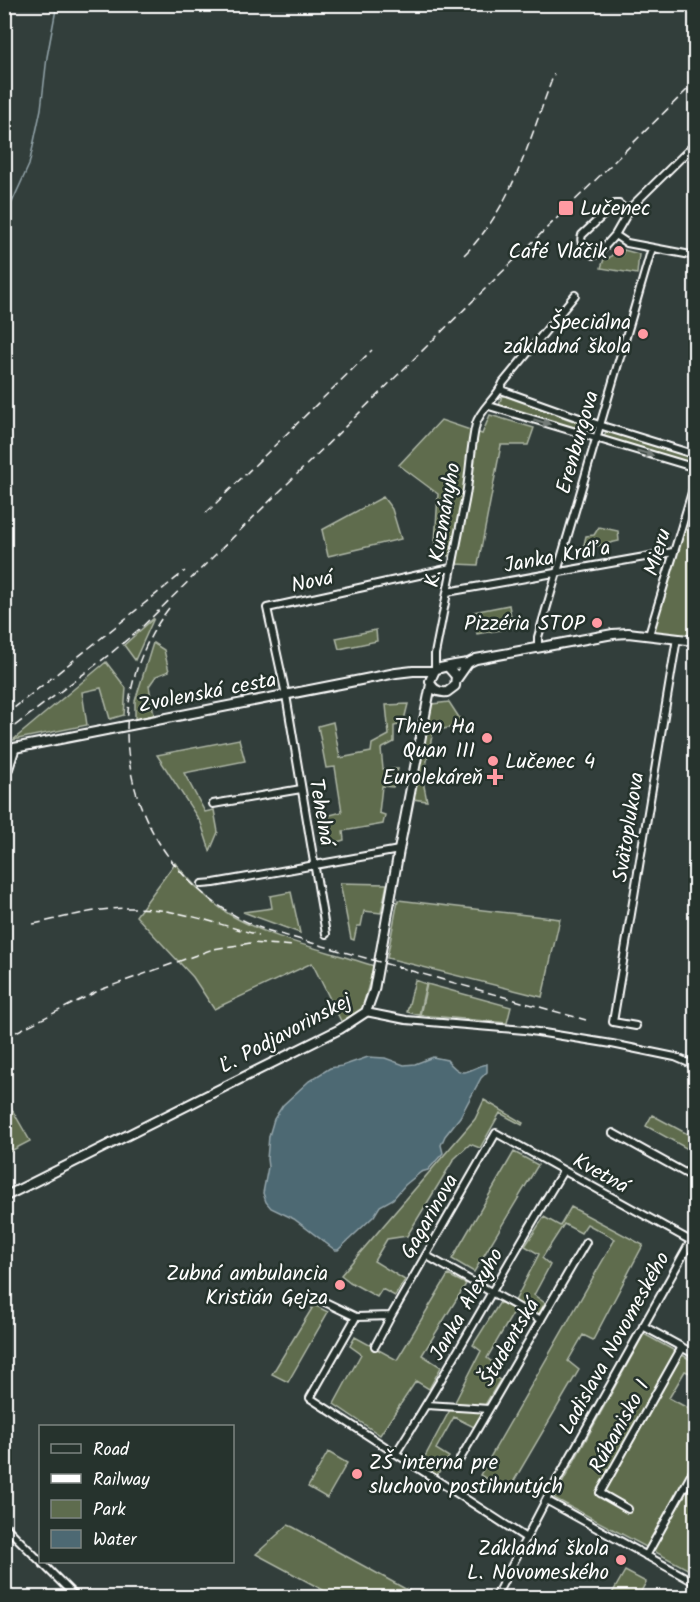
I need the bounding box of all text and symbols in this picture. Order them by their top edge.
place label: Lučenec [580,193,650,226]
marker: Lučenec [557,199,575,217]
place label: Café Vláčik [509,236,607,269]
marker: Café Vláčik [612,244,626,258]
place label: Špeciálna základná škola [504,307,631,364]
marker: Špeciálna základná škola [636,327,650,341]
street label: Erenburgova [548,387,609,498]
one-way arrow [533,418,551,427]
one-way arrow [636,449,654,458]
street label: K. Kuzmányho [416,460,471,590]
street label: Mieru [636,525,681,580]
street label: Janka Kráľa [501,532,613,583]
street label: Nová [288,561,339,603]
place label: Pizzéria STOP [464,608,586,641]
marker: Pizzéria STOP [590,616,604,630]
street label: Zvolenská cesta [135,664,279,723]
place label: Thien Ha Quan III [395,711,475,768]
marker: Thien Ha Quan III [480,731,494,745]
place label: Lučenec 4 [505,746,595,779]
marker: Lučenec 4 [486,754,500,768]
place label: Eurolekáreň [382,762,483,795]
marker: Eurolekáreň [488,770,502,784]
street label: Svätoplukova [605,770,654,885]
street label: Tehelná [298,776,343,850]
street label: Ľ. Podjavorinskej [213,985,359,1083]
street label: Kvetná [566,1145,636,1204]
street label: Gagarinova [393,1168,468,1266]
street label: Janka Alexyho [422,1242,513,1368]
street label: Ladislava Novomeského [551,1246,679,1441]
place label: Zubná ambulancia Kristián Gejza [166,1258,328,1315]
marker: Zubná ambulancia Kristián Gejza [333,1278,347,1292]
street label: Študentská [472,1291,550,1393]
street label: Rúbanisko I [581,1374,660,1480]
legend [39,1425,234,1563]
text: Road [93,1436,130,1465]
place label: ZŠ interna pre sluchovo postihnutých [369,1447,563,1504]
text: Railway [93,1466,150,1495]
marker: ZŠ interna pre sluchovo postihnutých [350,1467,364,1481]
text: Park [93,1496,126,1525]
text: Water [93,1526,138,1555]
place label: Základná škola L. Novomeského [467,1533,609,1590]
marker: Základná škola L. Novomeského [614,1553,628,1567]

